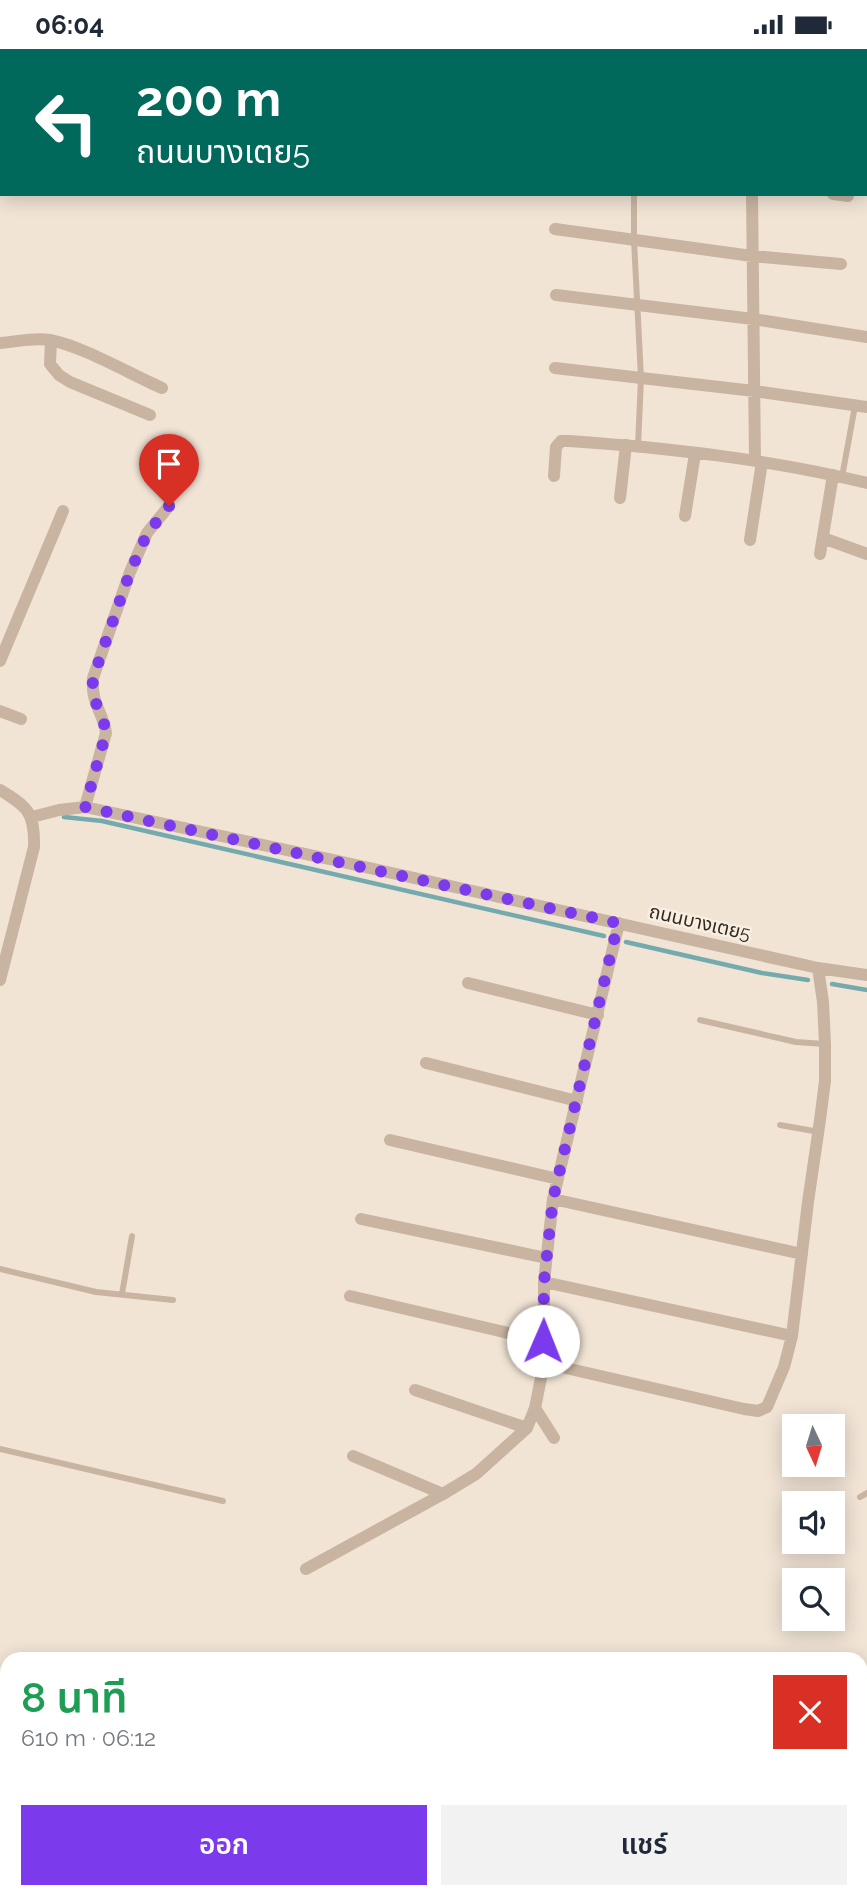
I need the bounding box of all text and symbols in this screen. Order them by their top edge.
text: 06:04 [35,10,104,40]
text: 200 m [136,70,281,127]
icon: left [21,77,112,168]
text: ถนนบางเตย5 [136,133,310,170]
pin [139,434,199,506]
icon: arrive [150,445,188,483]
street label: ถนนบางเตย5 [647,900,753,944]
position arrow [506,1304,580,1378]
north arrow [782,1414,845,1477]
map controls [782,1414,845,1631]
button: sound [782,1491,845,1554]
button: search [782,1568,845,1631]
text: 8 นาที [21,1673,128,1722]
button: close [773,1675,847,1749]
text: 610 m · 06:12 [21,1724,156,1751]
button: ออก [21,1805,427,1885]
button: แชร์ [441,1805,847,1885]

